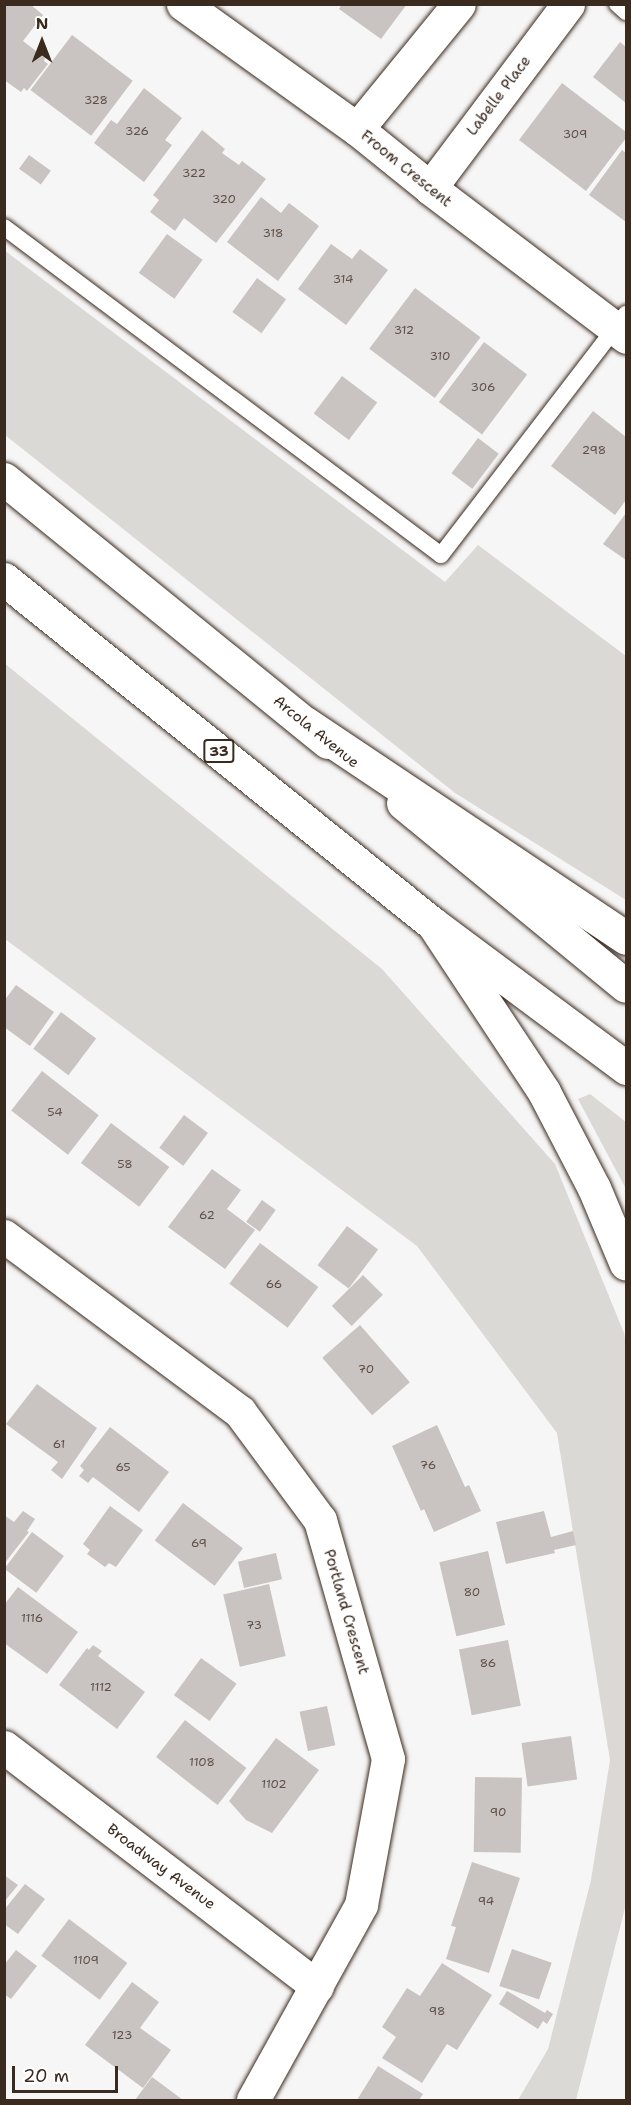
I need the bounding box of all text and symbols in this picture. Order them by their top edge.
north arrow [12,12,72,72]
text: N [36,13,48,34]
street label: Labelle Place [463,53,535,139]
house number: 328 [84,94,108,108]
house number: 326 [125,125,149,139]
street label: Froom Crescent [357,127,455,211]
house number: 309 [563,128,587,142]
house number: 322 [182,167,206,181]
house number: 320 [212,193,236,207]
house number: 318 [263,227,283,241]
house number: 314 [333,273,353,287]
house number: 312 [394,324,414,338]
house number: 310 [430,350,450,364]
house number: 306 [471,381,495,395]
house number: 298 [582,444,606,458]
street label: Arcola Avenue [270,692,362,772]
road number: 33 [202,740,236,762]
house number: 54 [47,1106,63,1120]
house number: 58 [117,1158,133,1172]
house number: 62 [199,1209,215,1223]
house number: 66 [266,1278,282,1292]
house number: 70 [358,1363,374,1377]
house number: 61 [53,1438,65,1452]
house number: 76 [420,1459,436,1473]
house number: 65 [115,1461,131,1475]
house number: 69 [191,1537,207,1551]
street label: Portland Crescent [320,1547,372,1677]
house number: 80 [464,1586,480,1600]
house number: 1116 [21,1612,43,1626]
house number: 73 [246,1619,262,1633]
house number: 86 [480,1657,496,1671]
house number: 1112 [90,1681,112,1695]
house number: 1108 [189,1756,215,1770]
house number: 1102 [261,1778,287,1792]
house number: 90 [490,1806,506,1820]
street label: Broadway Avenue [103,1820,219,1914]
house number: 94 [478,1895,494,1909]
house number: 1109 [73,1954,99,1968]
house number: 98 [429,2005,445,2019]
house number: 123 [112,2029,132,2043]
scale bar [15,2054,122,2092]
text: 20 m [23,2064,69,2088]

